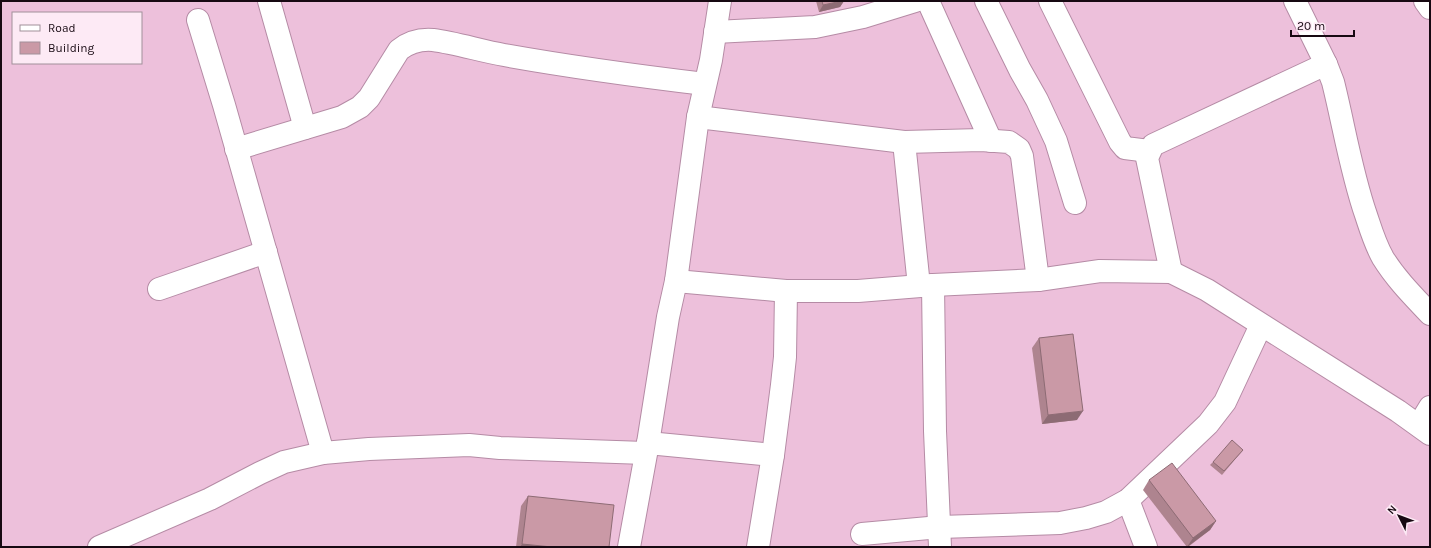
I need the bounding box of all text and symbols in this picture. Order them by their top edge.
legend [12,12,142,64]
scale bar [1291,12,1354,38]
text: 20 m [1297,19,1325,33]
text: Road [48,21,76,35]
text: Building [48,41,95,55]
north arrow [1379,496,1419,536]
text: N [1384,502,1399,517]

